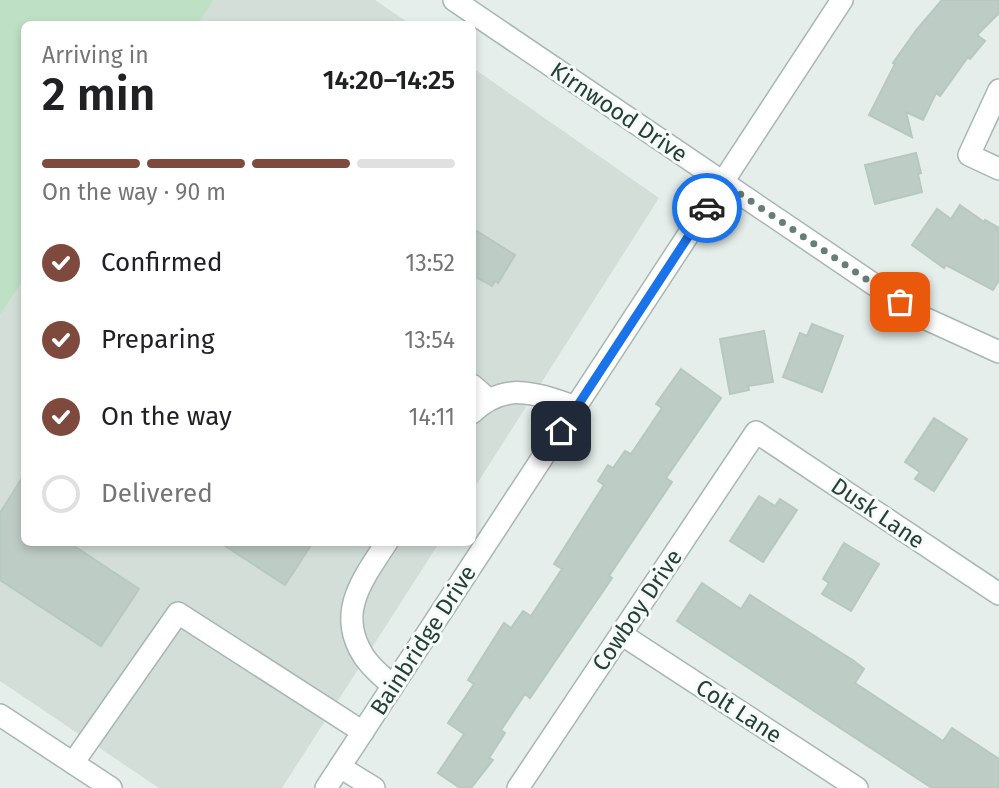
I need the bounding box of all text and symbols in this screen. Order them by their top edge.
text: Arriving in [42,41,149,69]
street label: Kirnwood Drive [545,56,693,168]
text: 14:20–14:25 [323,65,455,96]
text: 2 min [42,67,155,122]
courier [672,173,742,243]
text: On the way · 90 m [42,178,226,206]
icon: car [688,189,726,227]
icon: check [42,244,80,282]
text: Confirmed [101,247,222,278]
text: 13:52 [405,249,455,277]
pin [870,272,930,332]
icon: bag [881,283,919,321]
icon: check [42,321,80,359]
text: Preparing [101,324,214,355]
text: 13:54 [404,326,455,354]
icon: check [42,398,80,436]
text: On the way [101,401,232,432]
pin [531,401,591,461]
text: 14:11 [409,403,455,431]
icon: home [542,412,580,450]
street label: Dusk Lane [826,472,930,554]
text: Delivered [101,478,213,509]
street label: Cowboy Drive [586,544,688,676]
street label: Bainbridge Drive [364,560,482,720]
street label: Colt Lane [691,673,787,749]

